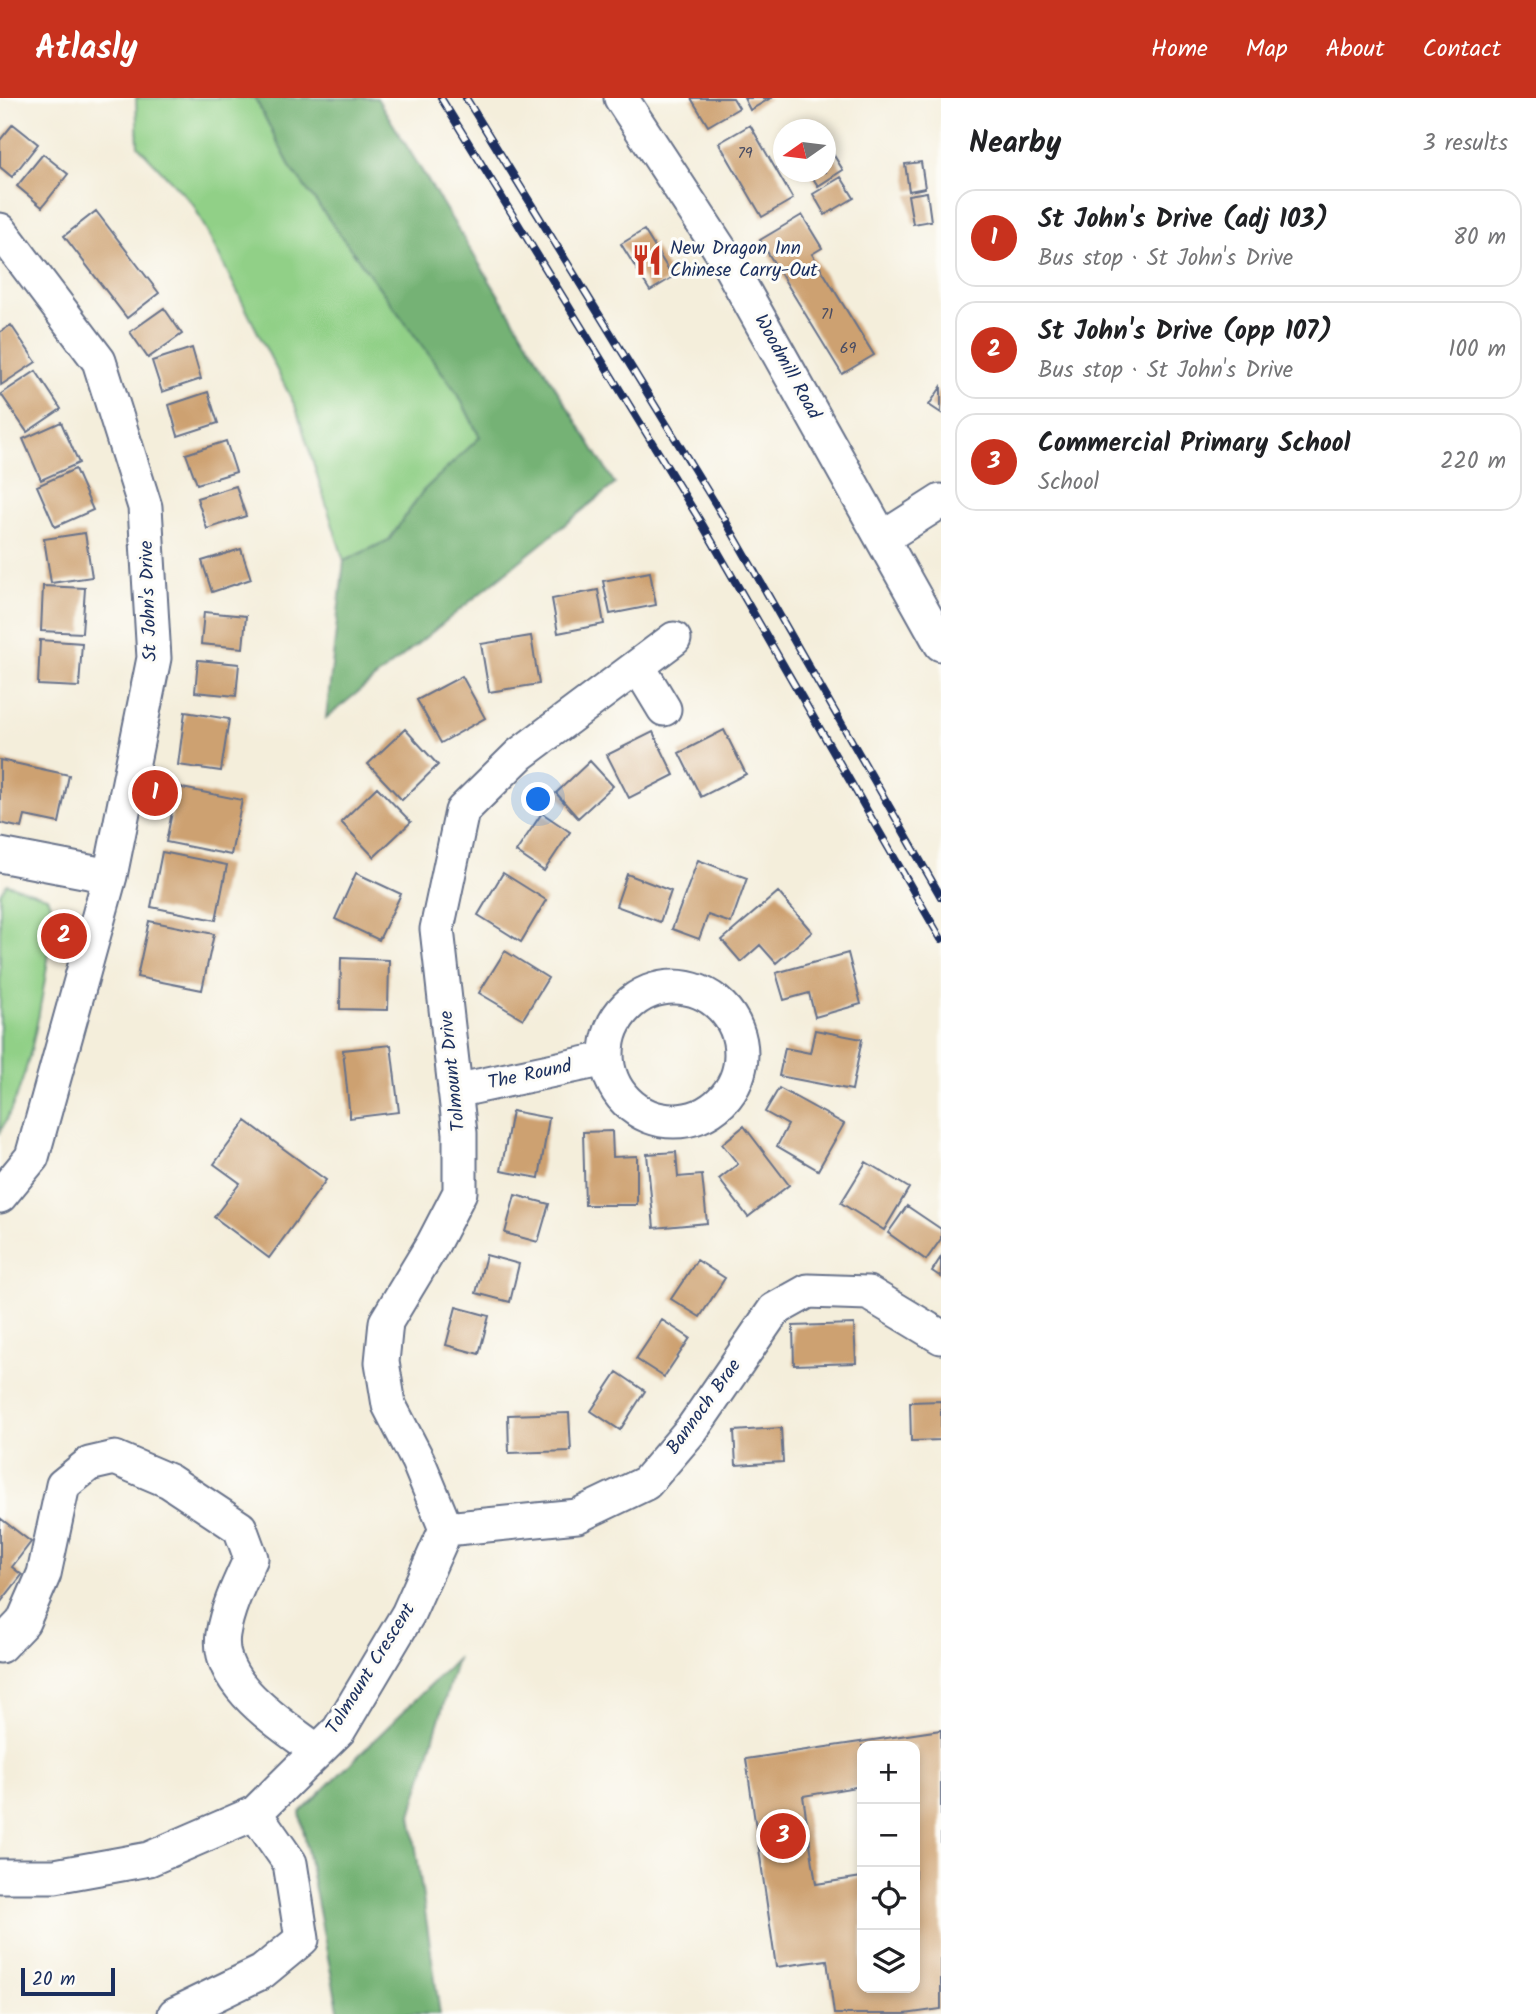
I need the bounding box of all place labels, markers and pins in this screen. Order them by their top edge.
place label: New Dragon Inn Chinese Carry-Out [670,234,818,286]
restaurant icon: New Dragon Inn Chinese Carry-Out [630,243,664,277]
pin: 1 [132,767,178,819]
pin: 2 [41,910,87,962]
pin: 3 [760,1810,806,1862]

